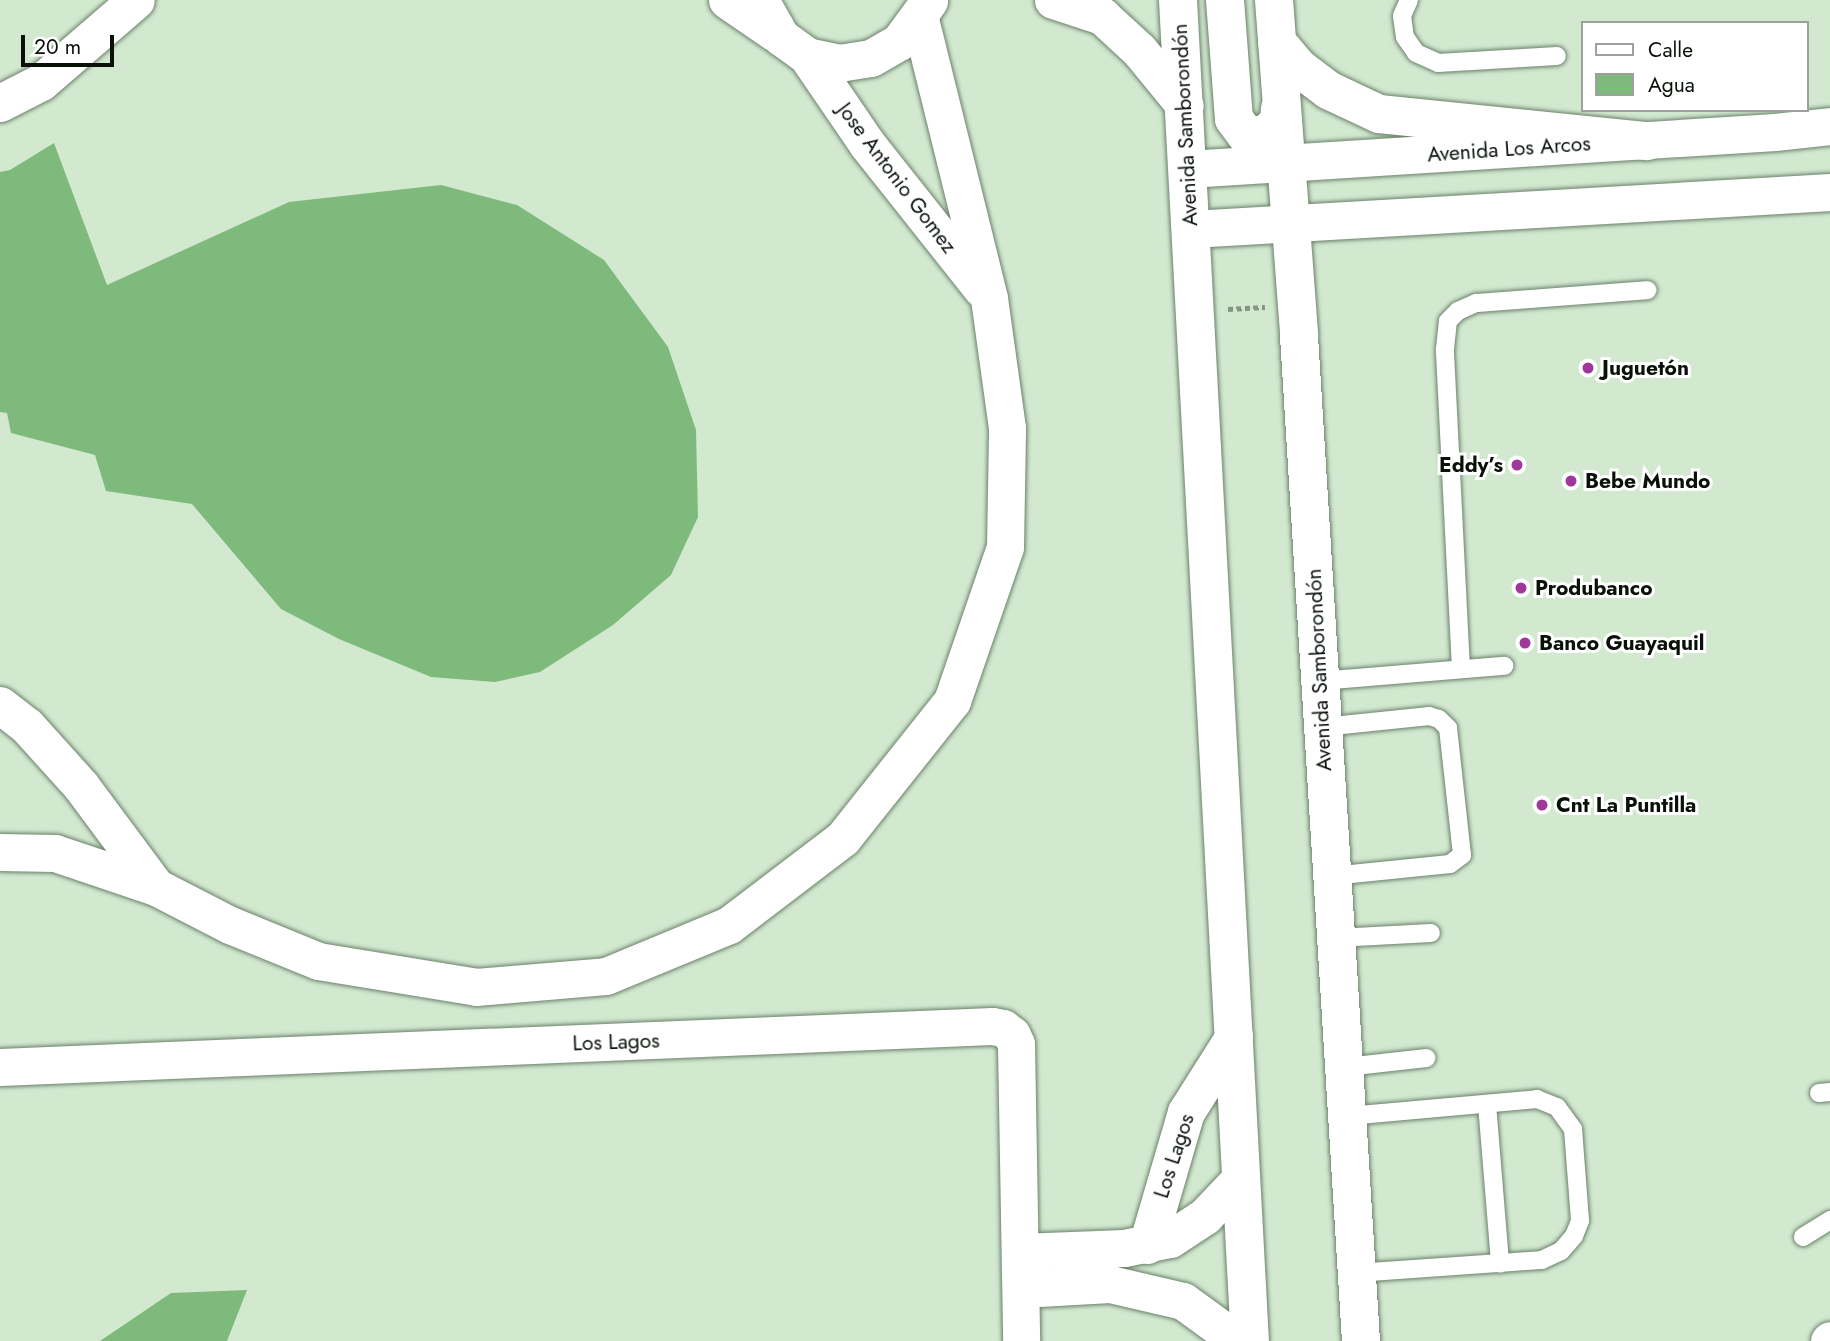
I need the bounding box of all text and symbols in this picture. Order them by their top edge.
scale bar [24,21,117,65]
legend [1582,21,1809,112]
street label: Avenida Samborondón [1167,23,1203,227]
text: 20 m [34,32,81,62]
text: Calle [1648,35,1693,65]
text: Agua [1648,70,1695,100]
street label: Jose Antonio Gomez [832,98,962,258]
street label: Avenida Los Arcos [1426,131,1592,167]
place label: Juguetón [1602,355,1689,381]
marker: Juguetón [1580,360,1596,376]
place label: Eddy’s [1439,452,1503,478]
marker: Eddy’s [1509,457,1525,473]
place label: Bebe Mundo [1585,468,1710,494]
marker: Bebe Mundo [1563,473,1579,489]
street label: Avenida Samborondón [1301,568,1337,772]
place label: Produbanco [1535,575,1653,601]
marker: Produbanco [1513,580,1529,596]
place label: Banco Guayaquil [1539,630,1705,656]
marker: Banco Guayaquil [1517,635,1533,651]
place label: Cnt La Puntilla [1556,792,1696,818]
marker: Cnt La Puntilla [1534,797,1550,813]
street label: Los Lagos [572,1028,660,1056]
street label: Los Lagos [1149,1111,1199,1201]

